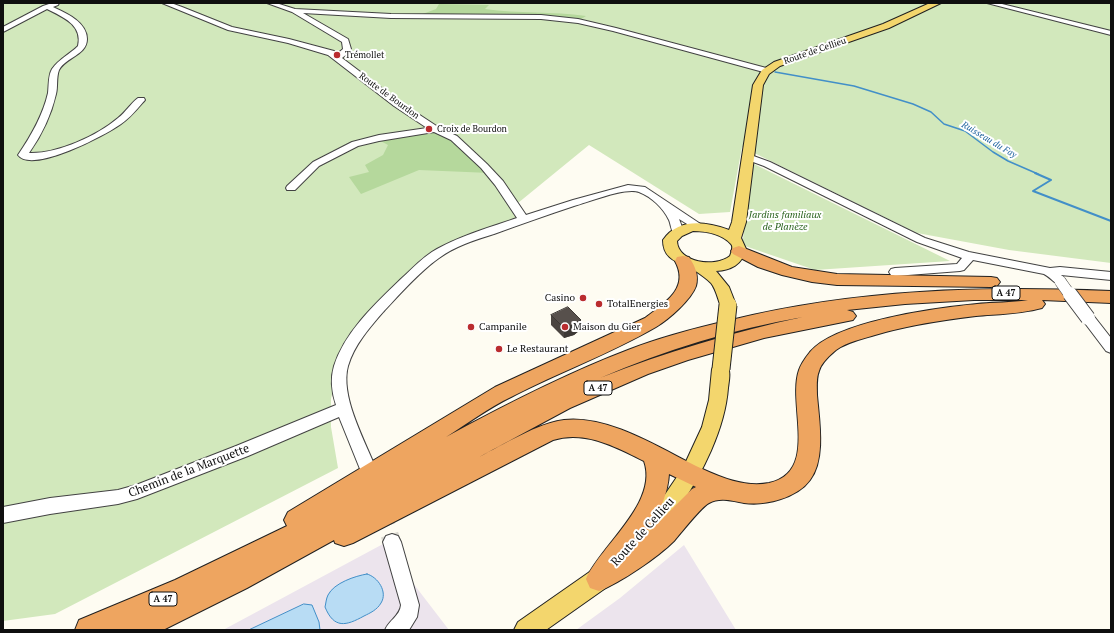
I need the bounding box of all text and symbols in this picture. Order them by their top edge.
street label: Route de Cellieu [782,35,848,67]
marker: Trémollet [332,50,342,60]
place label: Trémollet [345,50,384,60]
street label: Route de Bourdon [357,70,421,122]
water label: Ruisseau du Fay [960,119,1018,161]
marker: Croix de Bourdon [424,124,434,134]
place label: Croix de Bourdon [437,124,507,134]
park label: Jardins familiaux de Planèze [749,209,821,232]
road number: A 47 [992,286,1020,300]
place label: Casino [545,292,575,304]
marker: Casino [578,293,588,303]
place label: TotalEnergies [607,298,668,310]
marker: TotalEnergies [594,299,604,309]
place label: Campanile [479,321,527,333]
place label: Maison du Gier [573,321,640,333]
marker: Campanile [466,322,476,332]
marker: Maison du Gier [560,322,570,332]
place label: Le Restaurant [507,343,569,355]
marker: Le Restaurant [494,344,504,354]
road number: A 47 [584,381,612,395]
street label: Chemin de la Marquette [126,441,252,501]
street label: Route de Cellieu [608,495,678,569]
road number: A 47 [149,592,177,606]

